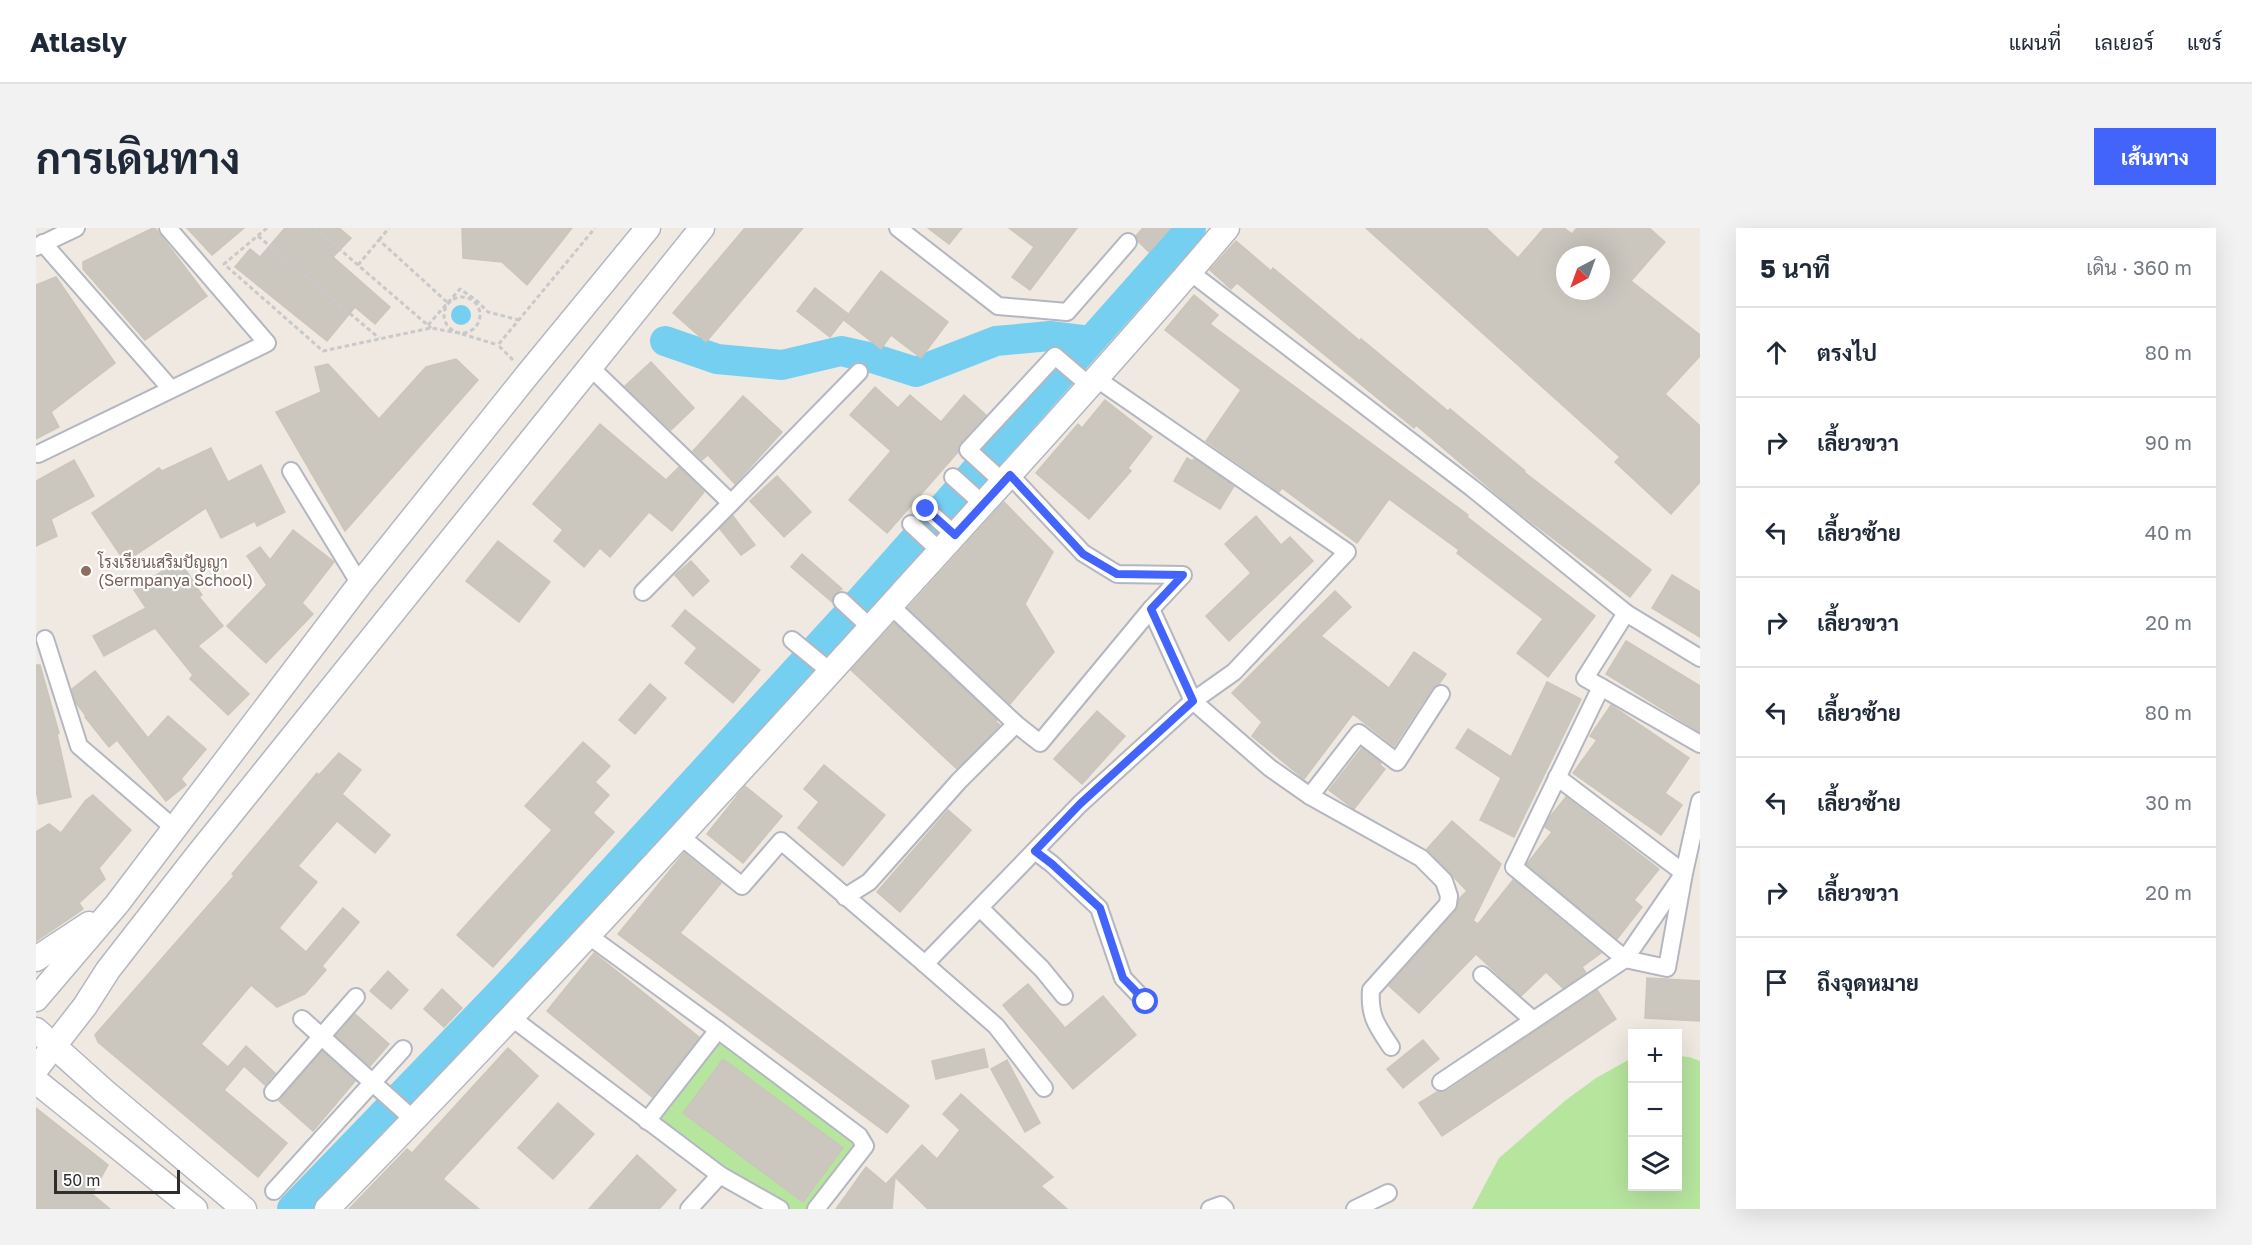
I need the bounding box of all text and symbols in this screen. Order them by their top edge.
text: Atlasly [30,25,127,58]
text: แผนที่ [2009,29,2061,55]
text: เลเยอร์ [2094,29,2154,55]
text: แชร์ [2187,29,2222,55]
button: เส้นทาง [2094,128,2216,185]
text: การเดินทาง [36,133,240,183]
north arrow [1556,246,1610,300]
text: 5 นาที [1760,253,1830,284]
text: เดิน · 360 m [2086,255,2192,279]
icon: ahead [1760,336,1793,369]
text: ตรงไป [1817,339,1877,366]
text: 80 m [2145,340,2192,364]
icon: right [1760,426,1793,459]
text: เลี้ยวขวา [1817,429,1899,456]
text: 90 m [2145,430,2192,454]
route end [912,495,938,521]
icon: left [1760,516,1793,549]
text: เลี้ยวซ้าย [1817,519,1901,546]
text: 40 m [2145,520,2192,544]
place label: โรงเรียนเสริมปัญญา (Sermpanya School) [97,551,253,590]
marker: โรงเรียนเสริมปัญญา (Sermpanya School) [79,564,93,578]
icon: right [1760,606,1793,639]
text: เลี้ยวขวา [1817,609,1899,636]
text: 20 m [2145,610,2192,634]
icon: left [1760,696,1793,729]
text: เลี้ยวซ้าย [1817,699,1901,726]
text: 80 m [2145,700,2192,724]
icon: left [1760,786,1793,819]
text: เลี้ยวซ้าย [1817,789,1901,816]
text: 30 m [2145,790,2192,814]
icon: right [1760,876,1793,909]
text: เลี้ยวขวา [1817,879,1899,906]
text: 20 m [2145,880,2192,904]
icon: arrive [1760,966,1793,999]
text: ถึงจุดหมาย [1817,969,1919,996]
route start [1132,988,1158,1014]
map controls [1628,1029,1682,1191]
button: + [1628,1029,1682,1083]
button: − [1628,1083,1682,1137]
button: layers [1628,1137,1682,1191]
scale bar [54,1167,180,1194]
text: 50 m [63,1170,100,1190]

